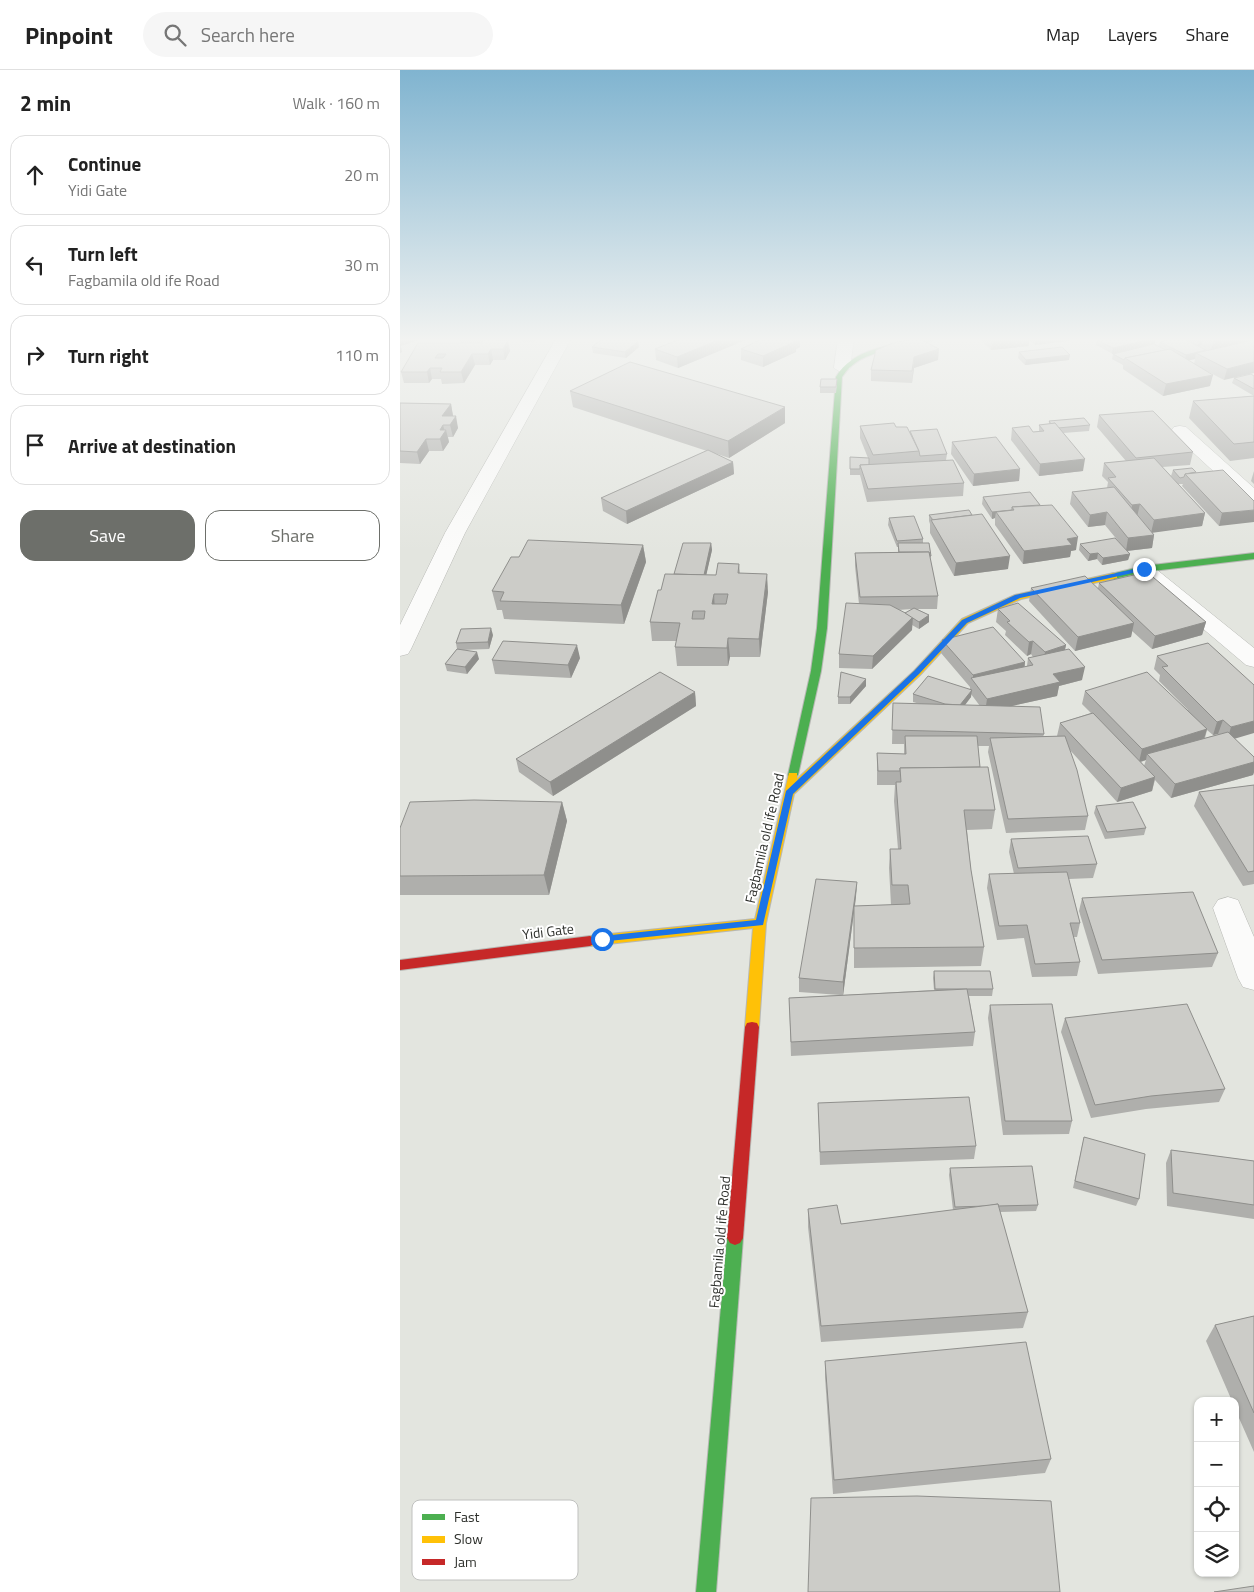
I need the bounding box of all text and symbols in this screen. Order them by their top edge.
search box [143,12,493,57]
text: Pinpoint [25,17,113,53]
text: Search here [201,20,295,49]
icon: search [161,21,189,49]
text: Map [1046,21,1080,48]
text: Layers [1108,21,1157,48]
text: Share [1185,21,1229,48]
text: 2 min [20,87,71,119]
text: Walk · 160 m [292,91,380,115]
text: Continue [68,149,141,178]
icon: ahead [21,161,49,189]
text: 20 m [344,163,379,187]
text: Yidi Gate [68,178,127,202]
text: Turn left [68,239,138,268]
icon: left [21,251,49,279]
text: 30 m [344,253,379,277]
text: Fagbamila old ife Road [68,268,220,292]
icon: right [21,341,49,369]
text: Turn right [68,341,149,370]
text: 110 m [335,343,379,367]
icon: arrive [21,431,49,459]
text: Arrive at destination [68,431,236,460]
button: Save [20,510,195,561]
button: Share [205,510,380,561]
route end [1133,558,1156,581]
street label: Fagbamila old ife Road [739,771,789,905]
street label: Yidi Gate [521,917,575,945]
route start [591,928,614,951]
street label: Fagbamila old ife Road [703,1175,735,1309]
map controls [1194,1397,1239,1577]
button: + [1194,1397,1239,1442]
button: − [1194,1442,1239,1487]
button: locate [1194,1487,1239,1532]
legend [412,1500,578,1580]
text: Fast [454,1506,479,1527]
text: Slow [454,1528,483,1549]
button: layers [1194,1532,1239,1577]
text: Jam [454,1551,477,1572]

